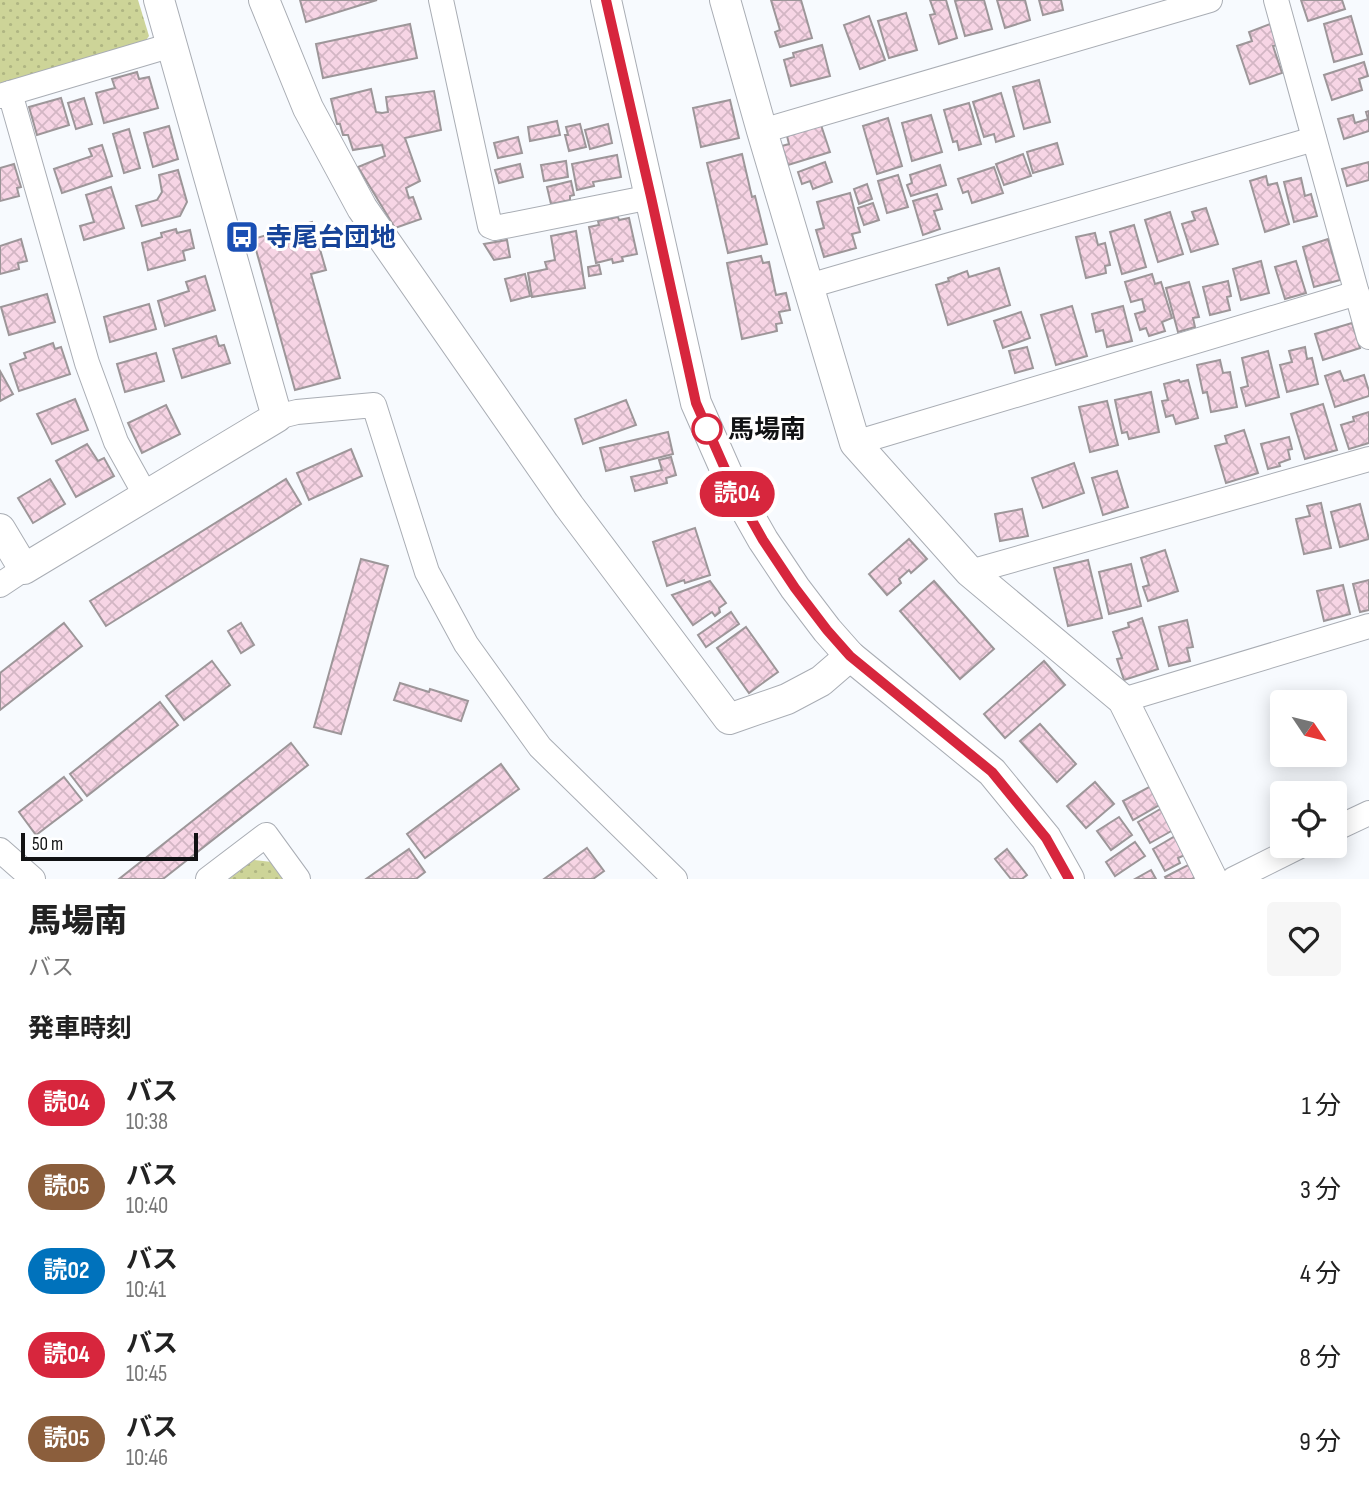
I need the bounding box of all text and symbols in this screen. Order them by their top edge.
bus stop icon: 寺尾台団地 [223,218,261,256]
place label: 寺尾台団地 [266,223,396,254]
marker: 馬場南 [692,414,722,444]
place label: 馬場南 [728,415,806,446]
line badge: 読04 [697,471,777,517]
text: 読04 [714,479,760,508]
north arrow [1270,690,1348,766]
map controls [1270,690,1347,858]
button: locate [1270,781,1347,858]
scale bar [21,830,198,862]
text: 50 m [32,833,63,856]
text: 馬場南 [28,902,127,942]
button: heart [1267,902,1341,976]
text: バス [28,954,74,982]
text: 発車時刻 [28,1014,132,1045]
text: バス [126,1077,178,1108]
text: 読04 [43,1088,90,1117]
text: 1 分 [1302,1091,1341,1122]
text: 10:38 [126,1108,168,1136]
text: バス [126,1161,178,1192]
text: 読05 [44,1172,89,1201]
text: 3 分 [1300,1175,1341,1206]
text: 10:40 [126,1192,168,1220]
text: バス [126,1245,178,1276]
text: 読02 [44,1256,89,1285]
text: 4 分 [1300,1259,1341,1290]
text: 10:41 [126,1276,166,1304]
text: バス [126,1329,178,1360]
text: 読04 [43,1340,90,1369]
text: 8 分 [1299,1343,1341,1374]
text: 10:45 [126,1360,167,1388]
text: バス [126,1413,178,1444]
text: 読05 [44,1424,89,1453]
text: 9 分 [1299,1427,1341,1458]
text: 10:46 [126,1444,168,1472]

